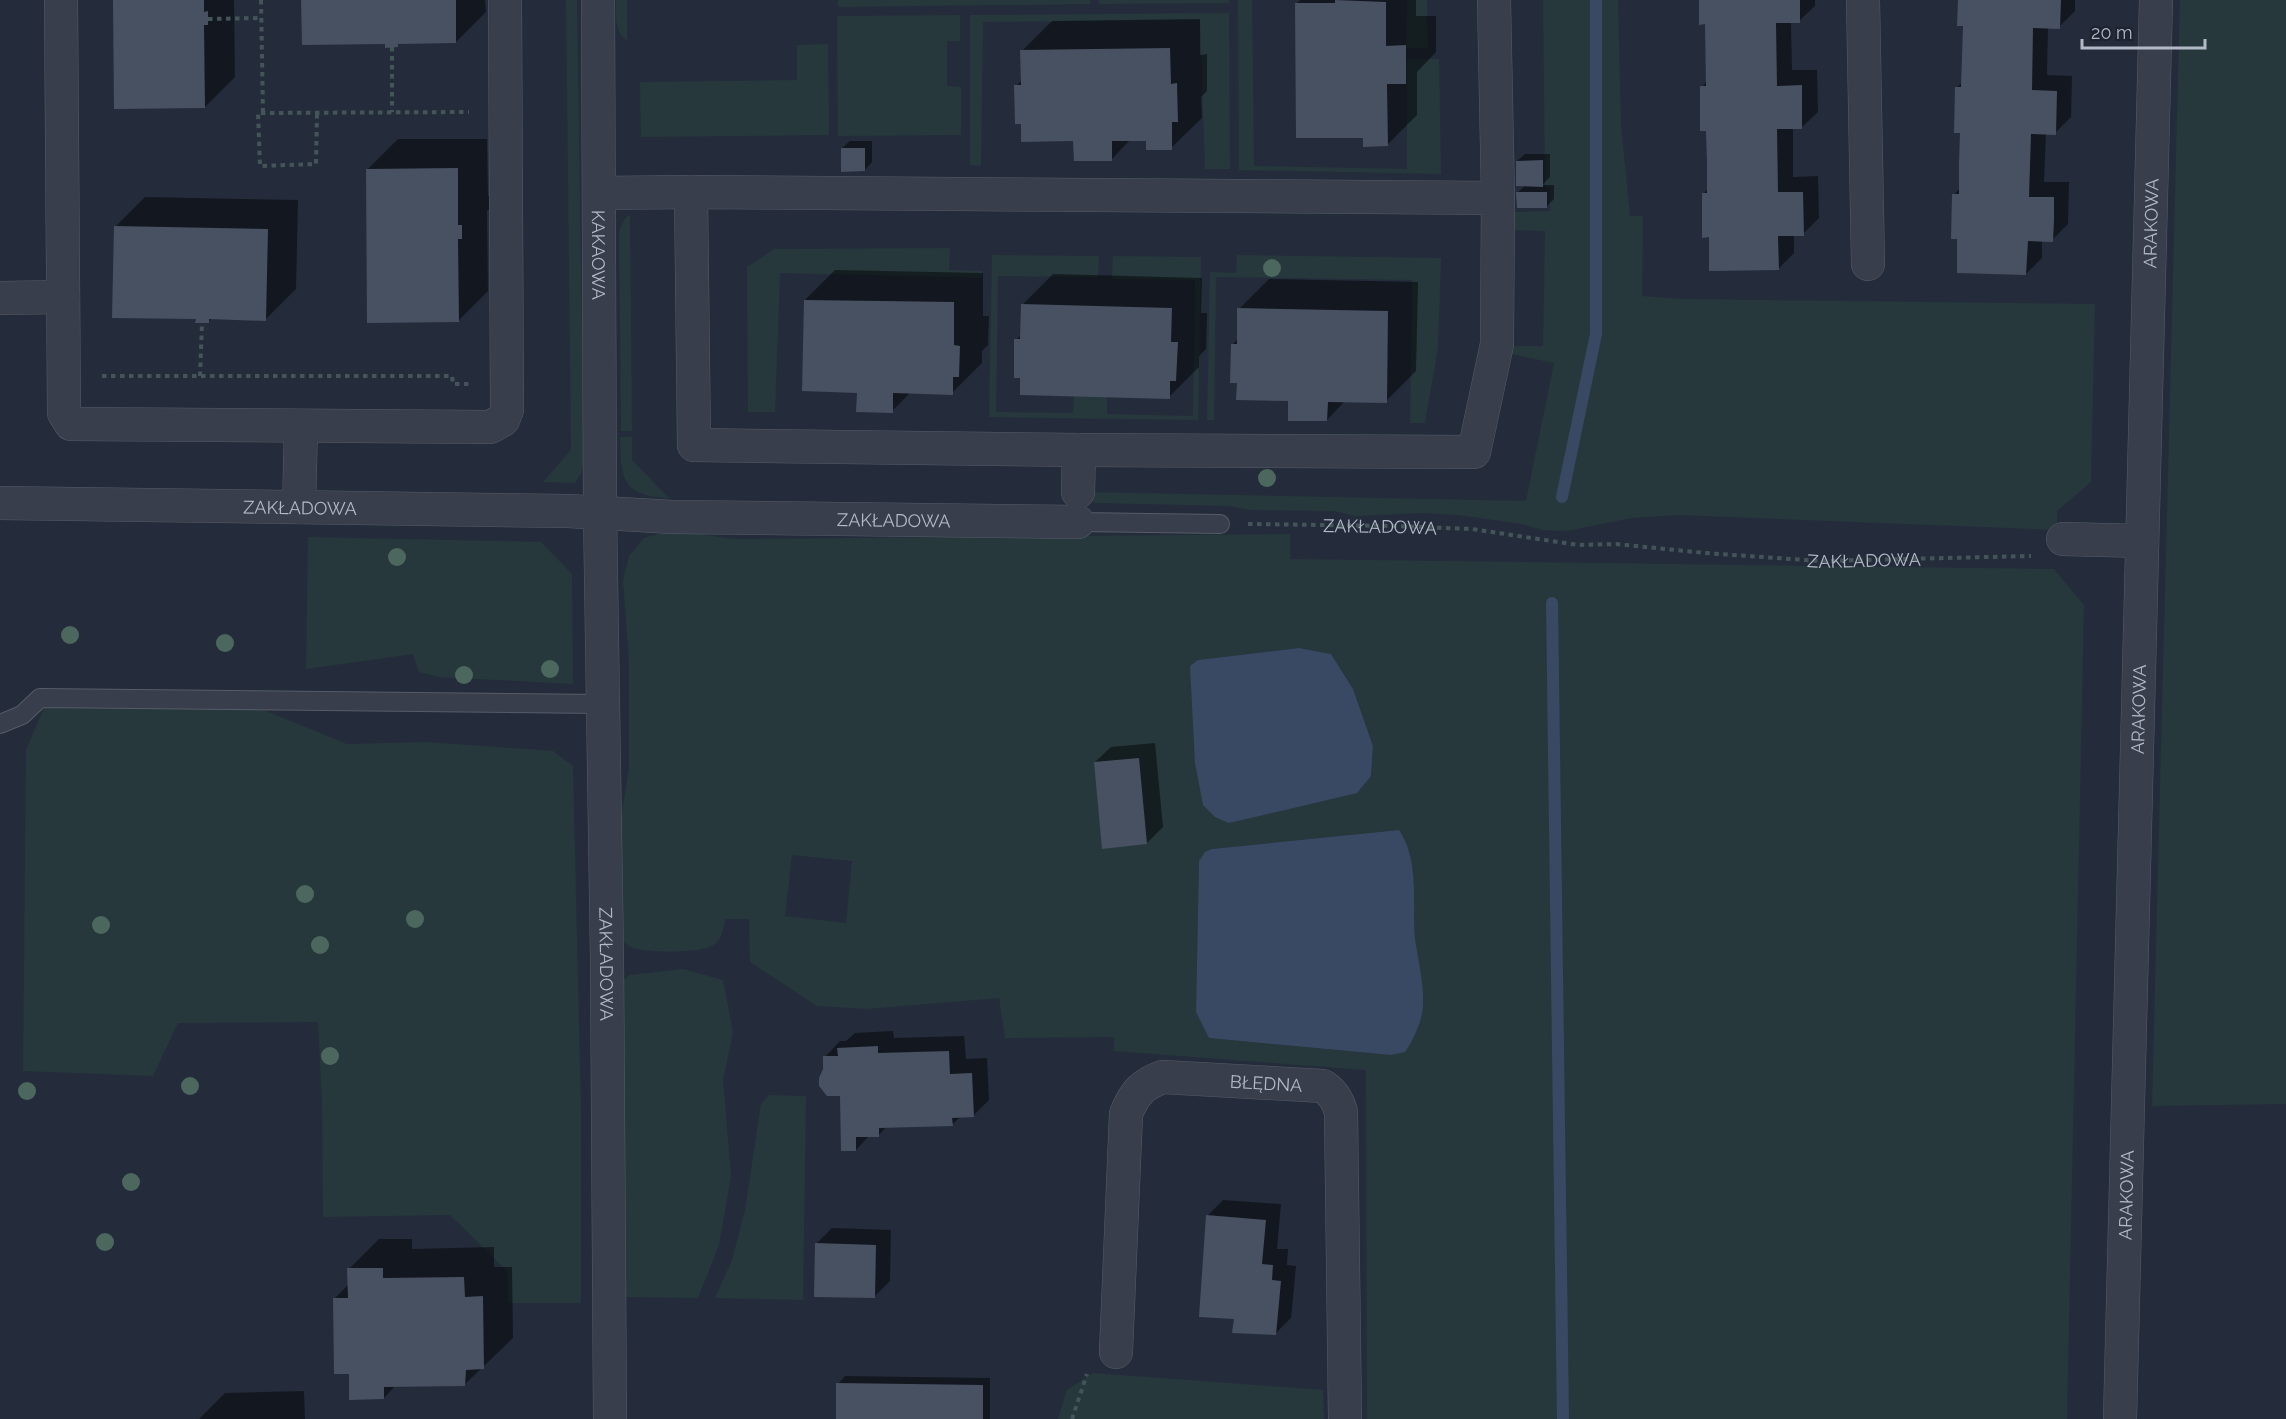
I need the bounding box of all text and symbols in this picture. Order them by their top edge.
scale bar [2082,12,2205,50]
text: 20 m [2091,22,2133,43]
street label: ARAKOWA [2139,178,2162,269]
street label: KAKAOWA [588,210,610,300]
street label: ZAKŁADOWA [243,496,357,519]
street label: ZAKŁADOWA [837,509,951,531]
street label: ZAKŁADOWA [1323,515,1437,538]
street label: ZAKŁADOWA [1806,548,1921,572]
street label: ARAKOWA [2126,664,2150,754]
street label: ZAKŁADOWA [596,907,618,1021]
street label: BŁĘDNA [1229,1070,1303,1095]
street label: ARAKOWA [2114,1150,2137,1240]

